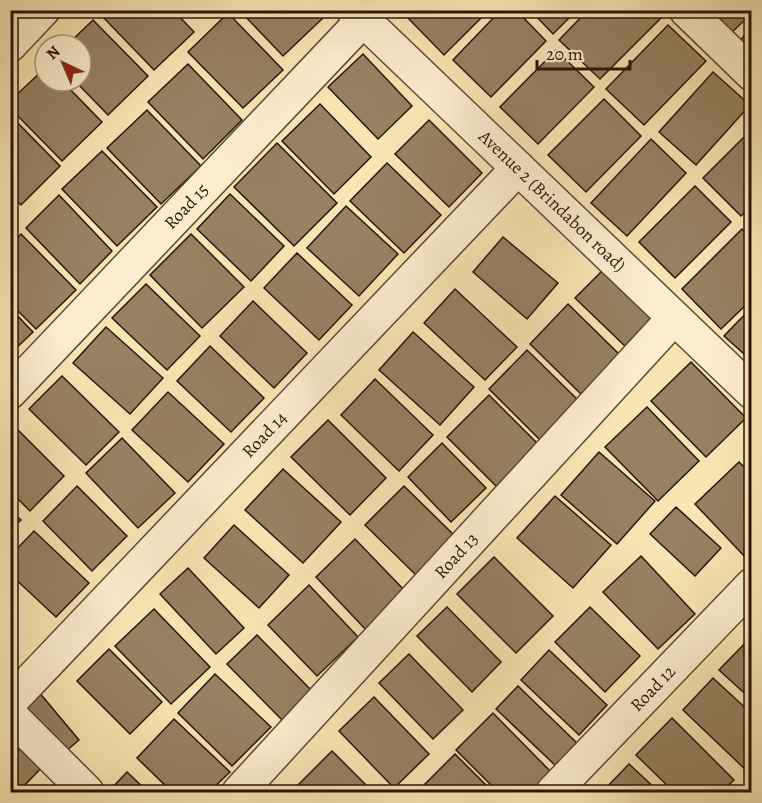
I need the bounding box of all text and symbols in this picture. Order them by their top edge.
north arrow [33,33,93,93]
scale bar [537,33,630,71]
text: N [41,41,65,65]
text: 20 m [546,42,583,66]
street label: Avenue 2 (Brindabon road) [473,124,631,277]
street label: Road 15 [159,178,214,235]
street label: Road 14 [237,406,292,463]
street label: Road 13 [429,527,483,584]
street label: Road 12 [625,659,681,717]

